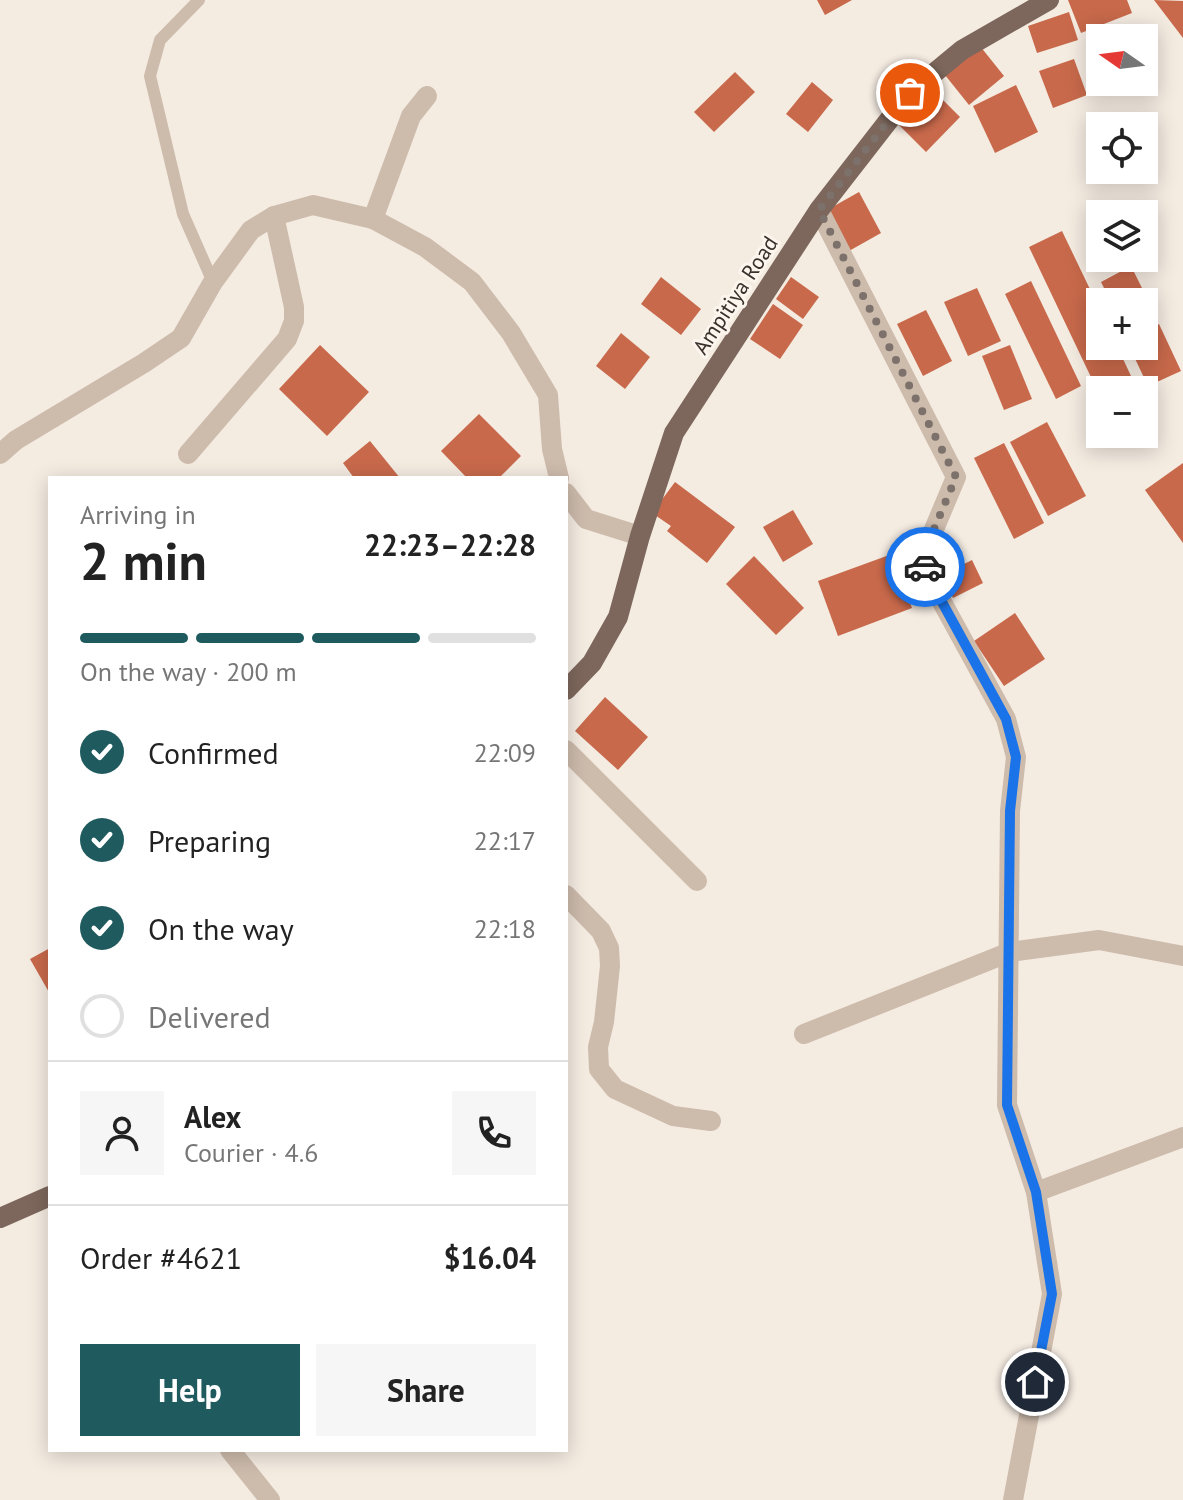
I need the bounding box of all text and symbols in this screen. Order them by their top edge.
north arrow [1086,24,1158,96]
map controls [1086,24,1158,448]
pin [876,59,944,127]
icon: bag [888,71,932,115]
button: locate [1086,112,1158,184]
button: layers [1086,200,1158,272]
street label: Ampitiya Road [686,231,784,359]
button: + [1086,288,1158,360]
button: − [1086,376,1158,448]
text: Arriving in [80,498,196,531]
text: 22:23–22:28 [364,525,536,564]
text: 2 min [80,527,207,594]
courier [885,527,965,607]
icon: car [903,545,947,589]
text: On the way · 200 m [80,655,297,688]
icon: check [80,730,124,774]
text: Confirmed [148,733,279,772]
text: 22:09 [474,736,536,769]
icon: check [80,818,124,862]
text: Preparing [148,821,271,860]
text: 22:17 [474,824,536,857]
icon: check [80,906,124,950]
text: On the way [148,909,294,948]
text: 22:18 [474,912,536,945]
text: Delivered [148,997,271,1036]
button: person [80,1091,164,1175]
button: phone [452,1091,536,1175]
text: Alex [184,1097,241,1136]
text: Courier · 4.6 [184,1136,318,1169]
text: Order #4621 [80,1238,242,1277]
text: $16.04 [444,1238,536,1277]
button: Help [80,1344,300,1436]
button: Share [316,1344,536,1436]
pin [1001,1348,1069,1416]
icon: home [1013,1360,1057,1404]

